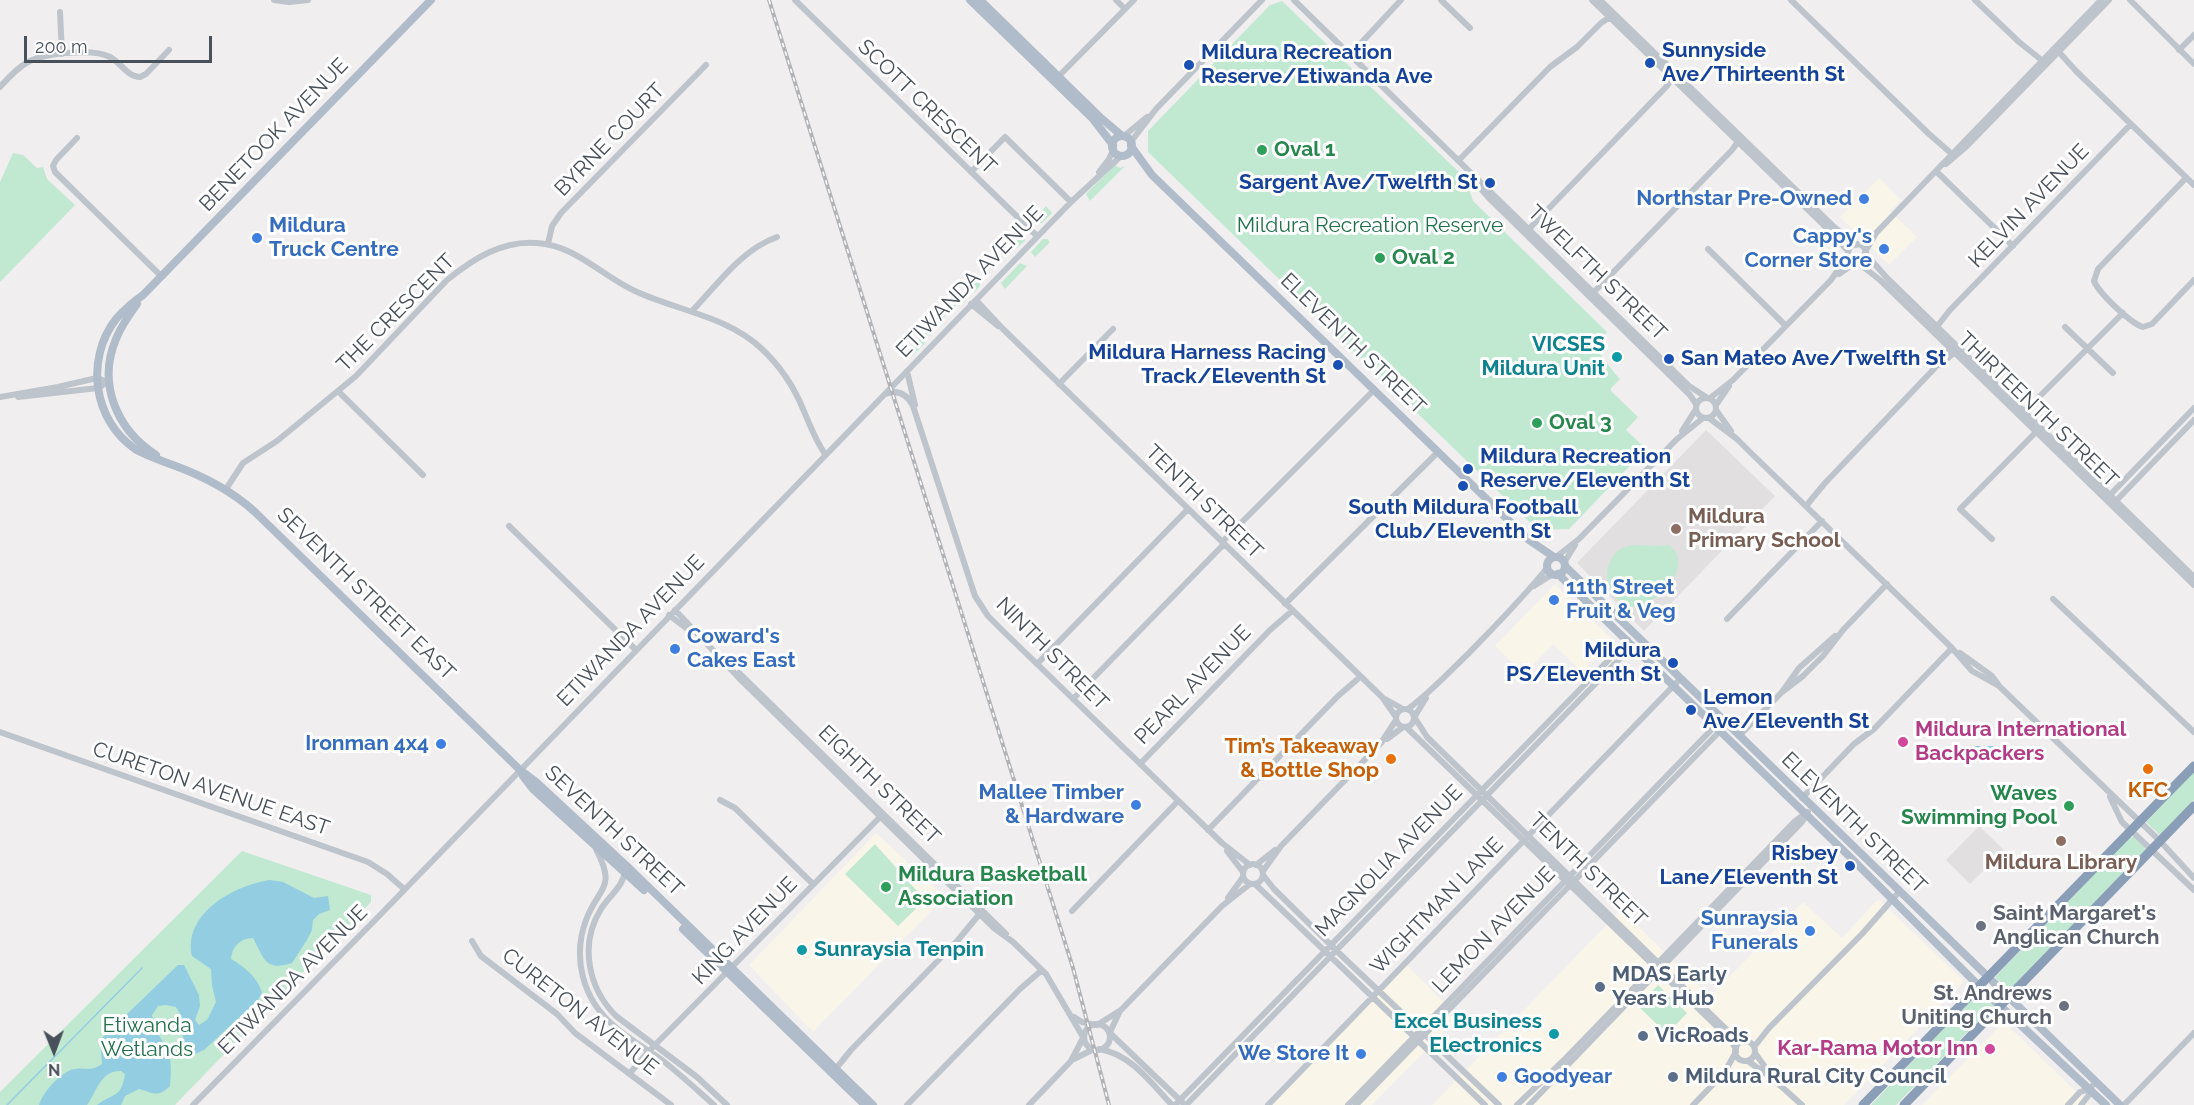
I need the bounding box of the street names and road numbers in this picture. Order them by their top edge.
street label: SCOTT CRESCENT [852,34,1002,180]
street label: BENETOOK AVENUE [194,53,354,217]
street label: BYRNE COURT [550,78,670,202]
street label: KELVIN AVENUE [1964,139,2094,273]
street label: TWELFTH STREET [1522,200,1672,346]
street label: ETIWANDA AVENUE [891,201,1049,363]
street label: THE CRESCENT [332,249,460,377]
street label: ELEVENTH STREET [1275,268,1431,420]
street label: THIRTEENTH STREET [1953,327,2123,493]
street label: TENTH STREET [1140,440,1268,564]
street label: SEVENTH STREET EAST [272,502,460,686]
street label: ETIWANDA AVENUE [552,550,710,712]
street label: NINTH STREET [990,592,1114,716]
street label: PEARL AVENUE [1130,620,1256,750]
street label: EIGHTH STREET [813,720,945,850]
street label: CURETON AVENUE EAST [89,737,333,841]
street label: ELEVENTH STREET [1776,747,1932,899]
street label: SEVENTH STREET [540,760,688,902]
street label: MAGNOLIA AVENUE [1310,780,1468,942]
street label: TENTH STREET [1524,808,1652,932]
street label: WIGHTMAN LANE [1365,832,1509,980]
street label: LEMON AVENUE [1427,862,1561,998]
street label: KING AVENUE [687,872,803,990]
street label: ETIWANDA AVENUE [213,900,373,1060]
street label: CURETON AVENUE [497,943,663,1081]

